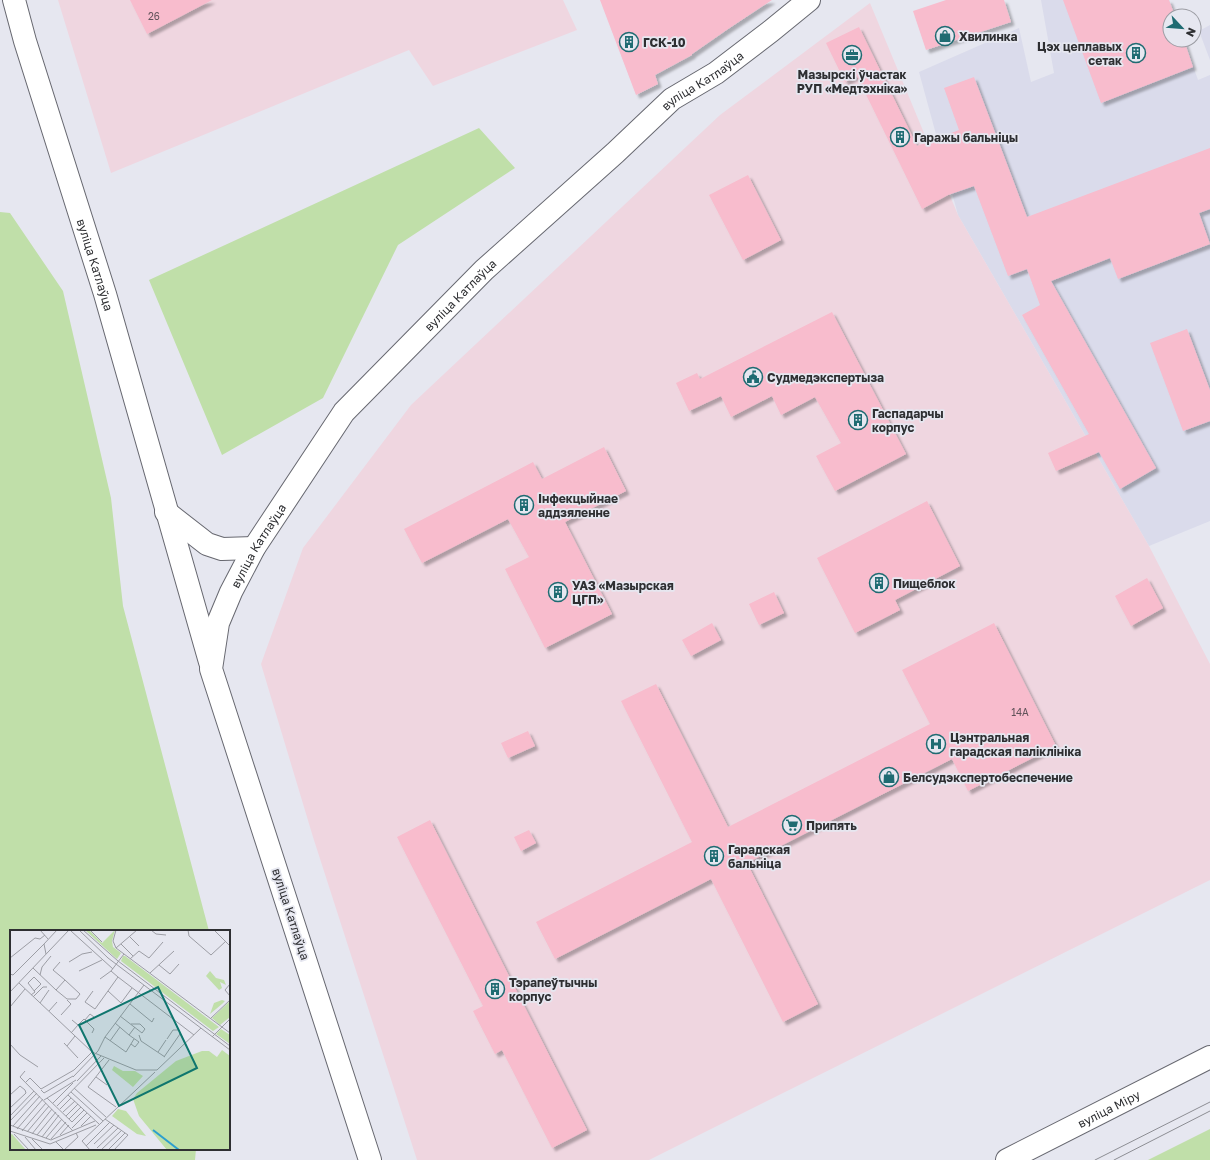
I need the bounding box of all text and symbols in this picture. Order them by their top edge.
north arrow [1162,8,1202,48]
house number: 26 [148,10,160,22]
shop icon: Хвилинка [934,25,956,47]
text: N [1184,26,1199,39]
place label: Хвилинка [959,29,1018,44]
building icon: ГСК-10 [618,31,640,53]
place label: ГСК-10 [643,35,686,50]
place label: Цэх цеплавых сетак [1037,39,1122,68]
building icon: Цэх цеплавых сетак [1125,42,1147,64]
office icon: Мазырскі ўчастак РУП «Медтэхніка» [841,44,863,66]
street label: вуліца Катлаўца [658,48,746,113]
place label: Мазырскі ўчастак РУП «Медтэхніка» [797,67,908,96]
building icon: Гаражы бальніцы [889,126,911,148]
place label: Гаражы бальніцы [914,130,1018,145]
street label: вуліца Катлаўца [74,217,117,312]
street label: вуліца Катлаўца [421,255,499,334]
public building icon: Судмедэкспертыза [742,366,764,388]
place label: Судмедэкспертыза [767,370,884,385]
place label: Гаспадарчы корпус [872,406,944,435]
building icon: Гаспадарчы корпус [847,409,869,431]
place label: Інфекцыйнае аддзяленне [538,491,618,520]
building icon: Інфекцыйнае аддзяленне [513,494,535,516]
street label: вуліца Катлаўца [227,501,289,590]
building icon: Пищеблок [868,572,890,594]
place label: Пищеблок [893,576,955,591]
place label: УАЗ «Мазырская ЦГП» [572,578,674,607]
building icon: УАЗ «Мазырская ЦГП» [547,581,569,603]
house number: 14А [1011,706,1029,718]
place label: Цэнтральная гарадская паліклініка [950,730,1081,759]
hospital icon: Цэнтральная гарадская паліклініка [925,733,947,755]
shop icon: Белсудэкспертобеспечение [878,766,900,788]
place label: Белсудэкспертобеспечение [903,770,1073,785]
supermarket icon: Припять [781,814,803,836]
place label: Припять [806,818,857,833]
place label: Гарадская бальніца [728,842,790,871]
building icon: Гарадская бальніца [703,845,725,867]
street label: вуліца Катлаўца [269,866,313,962]
inset map [10,930,230,1150]
place label: Тэрапеўтычны корпус [509,975,597,1004]
building icon: Тэрапеўтычны корпус [484,978,506,1000]
street label: вуліца Міру [1075,1086,1143,1131]

